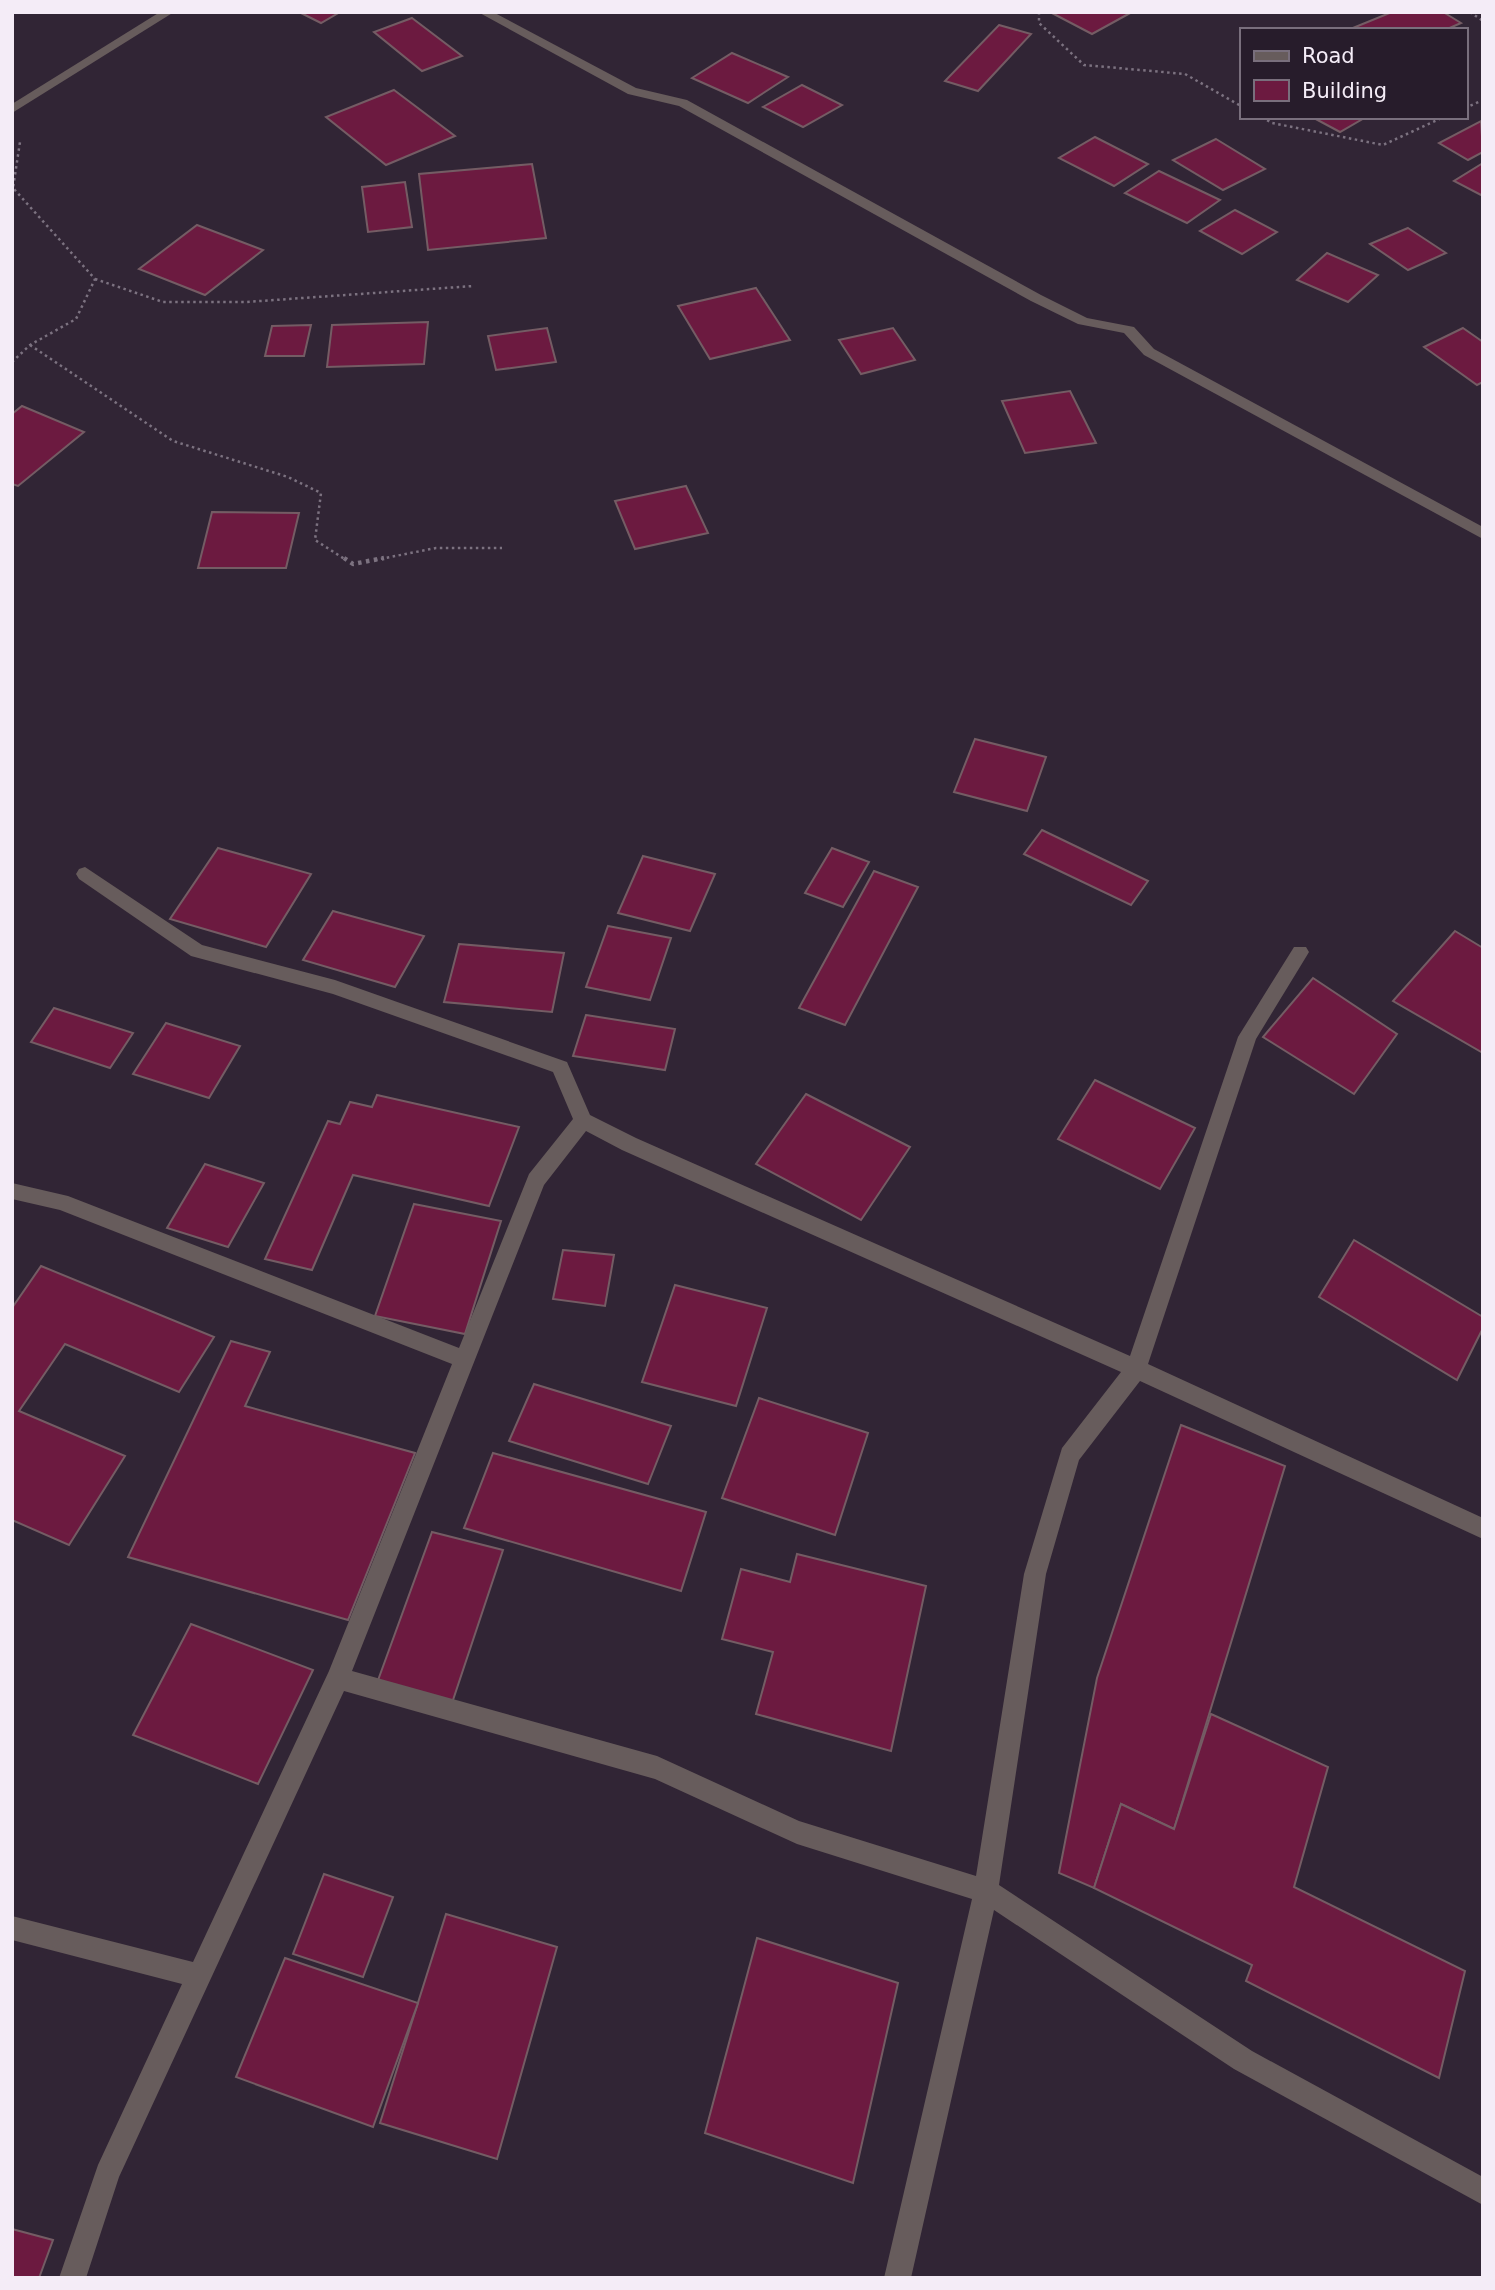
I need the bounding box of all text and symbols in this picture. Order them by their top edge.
legend [1240,28,1467,119]
text: Road [1302,44,1355,68]
text: Building [1302,79,1387,103]

